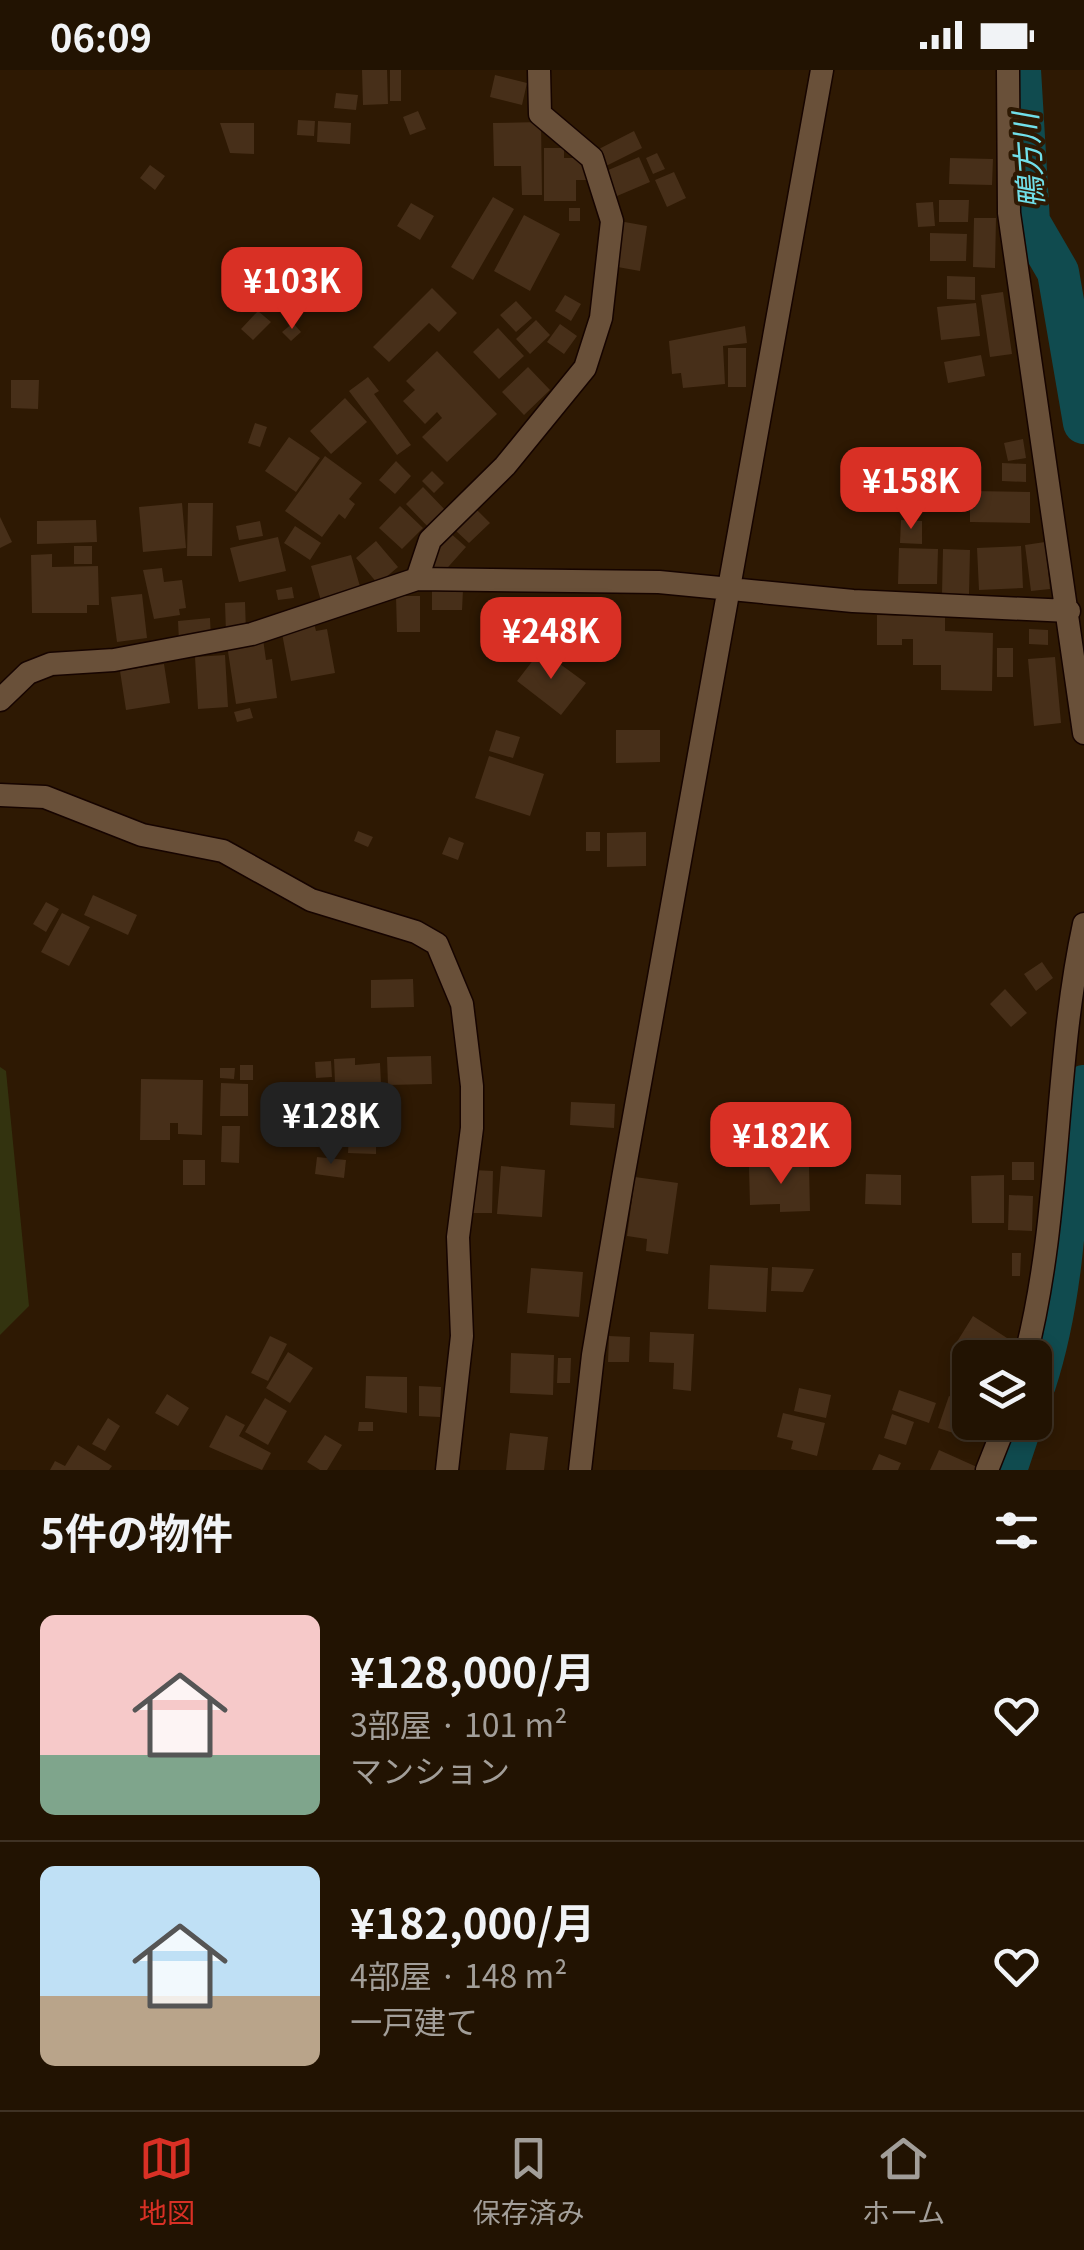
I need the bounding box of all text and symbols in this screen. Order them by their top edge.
text: 06:09 [50,8,152,63]
water label: 鴨方川 [999,109,1052,210]
pin: ¥103K [222,247,362,332]
text: ¥103K [243,256,341,302]
pin: ¥158K [841,447,981,532]
text: ¥158K [862,456,960,502]
pin: ¥248K [481,597,621,682]
text: ¥248K [502,606,600,652]
pin: ¥128K [261,1082,401,1167]
text: ¥128K [282,1091,380,1137]
pin: ¥182K [711,1102,851,1187]
text: ¥182K [732,1111,830,1157]
map controls [952,1340,1052,1440]
button: layers [952,1340,1052,1440]
text: 5件の物件 [40,1500,233,1561]
icon: filters [989,1503,1044,1558]
text: ¥128,000/月 [350,1639,595,1700]
icon: home [120,1655,240,1775]
icon: heart [989,1688,1044,1743]
text: 3部屋 · 101 m² [350,1700,567,1746]
text: マンション [350,1746,510,1792]
text: ¥182,000/月 [350,1890,595,1951]
icon: home [120,1906,240,2026]
icon: heart [989,1939,1044,1994]
text: 4部屋 · 148 m² [350,1951,567,1997]
text: 一戸建て [350,1997,478,2043]
tab: 地図 [139,2131,195,2231]
tab: 保存済み [472,2131,584,2231]
tab: ホーム [862,2131,945,2231]

